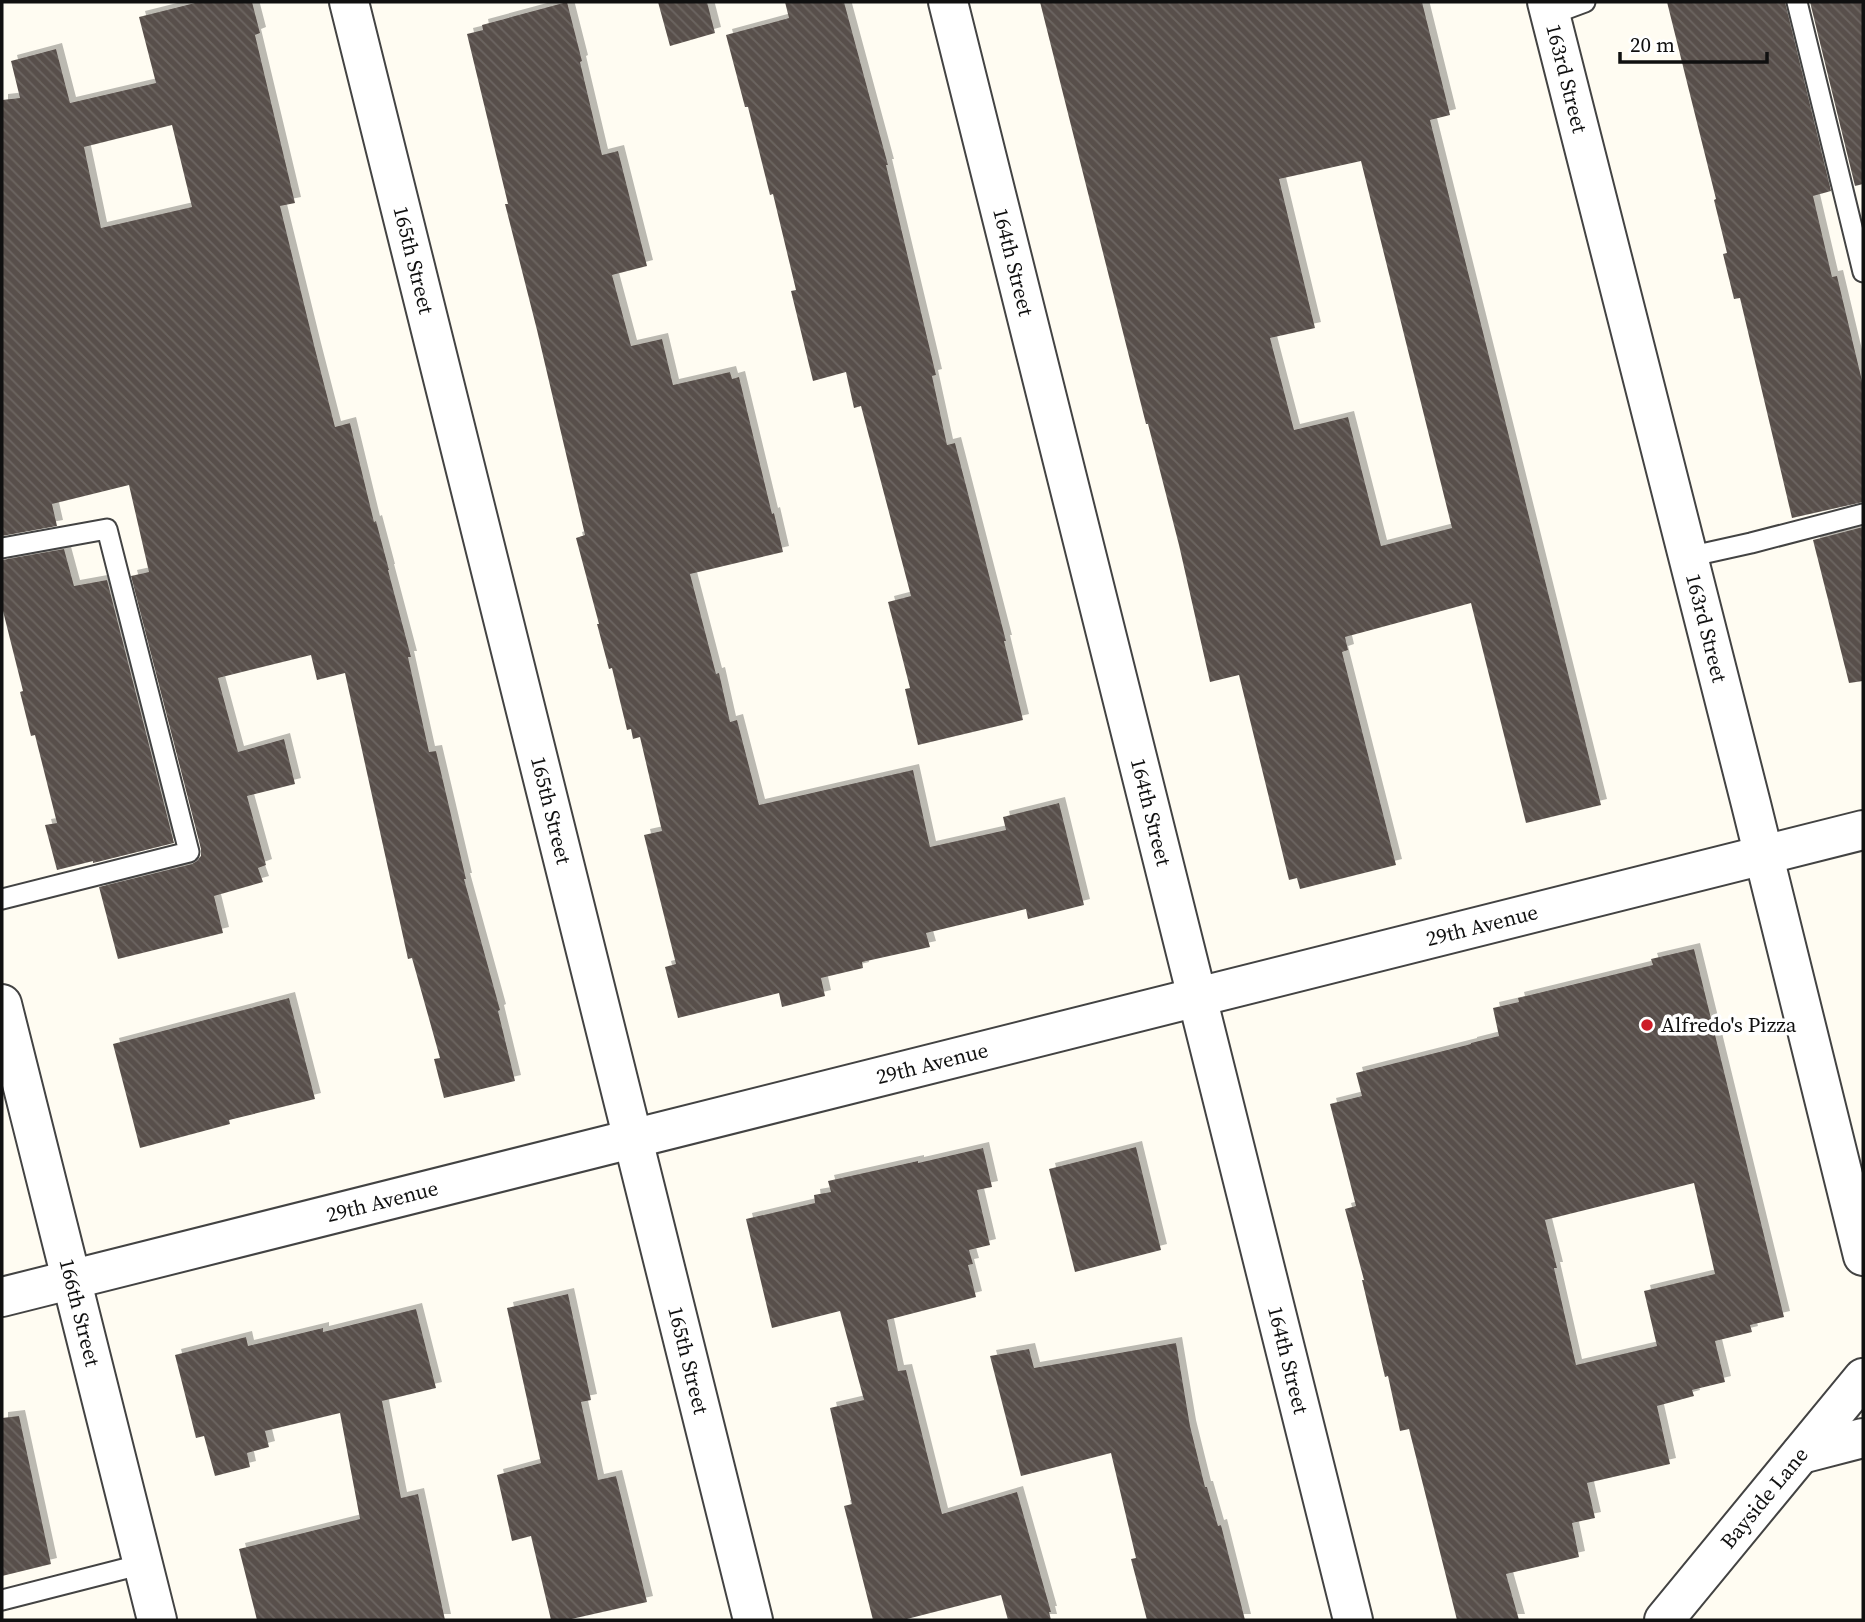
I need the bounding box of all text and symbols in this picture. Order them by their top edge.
street label: 163rd Street [1539,21,1595,136]
scale bar [1620,21,1767,65]
text: 20 m [1630,30,1675,59]
street label: 165th Street [387,203,441,317]
street label: 164th Street [986,205,1041,319]
street label: 163rd Street [1679,570,1735,686]
street label: 165th Street [524,753,579,867]
street label: 164th Street [1124,755,1179,869]
street label: 29th Avenue [1423,897,1541,953]
place label: Alfredo's Pizza [1661,1010,1797,1039]
marker: Alfredo's Pizza [1639,1017,1655,1033]
street label: 29th Avenue [873,1035,991,1091]
street label: 29th Avenue [323,1173,441,1229]
street label: 166th Street [53,1255,108,1369]
street label: 165th Street [661,1303,716,1417]
street label: 164th Street [1261,1303,1316,1417]
street label: Bayside Lane [1713,1441,1814,1555]

